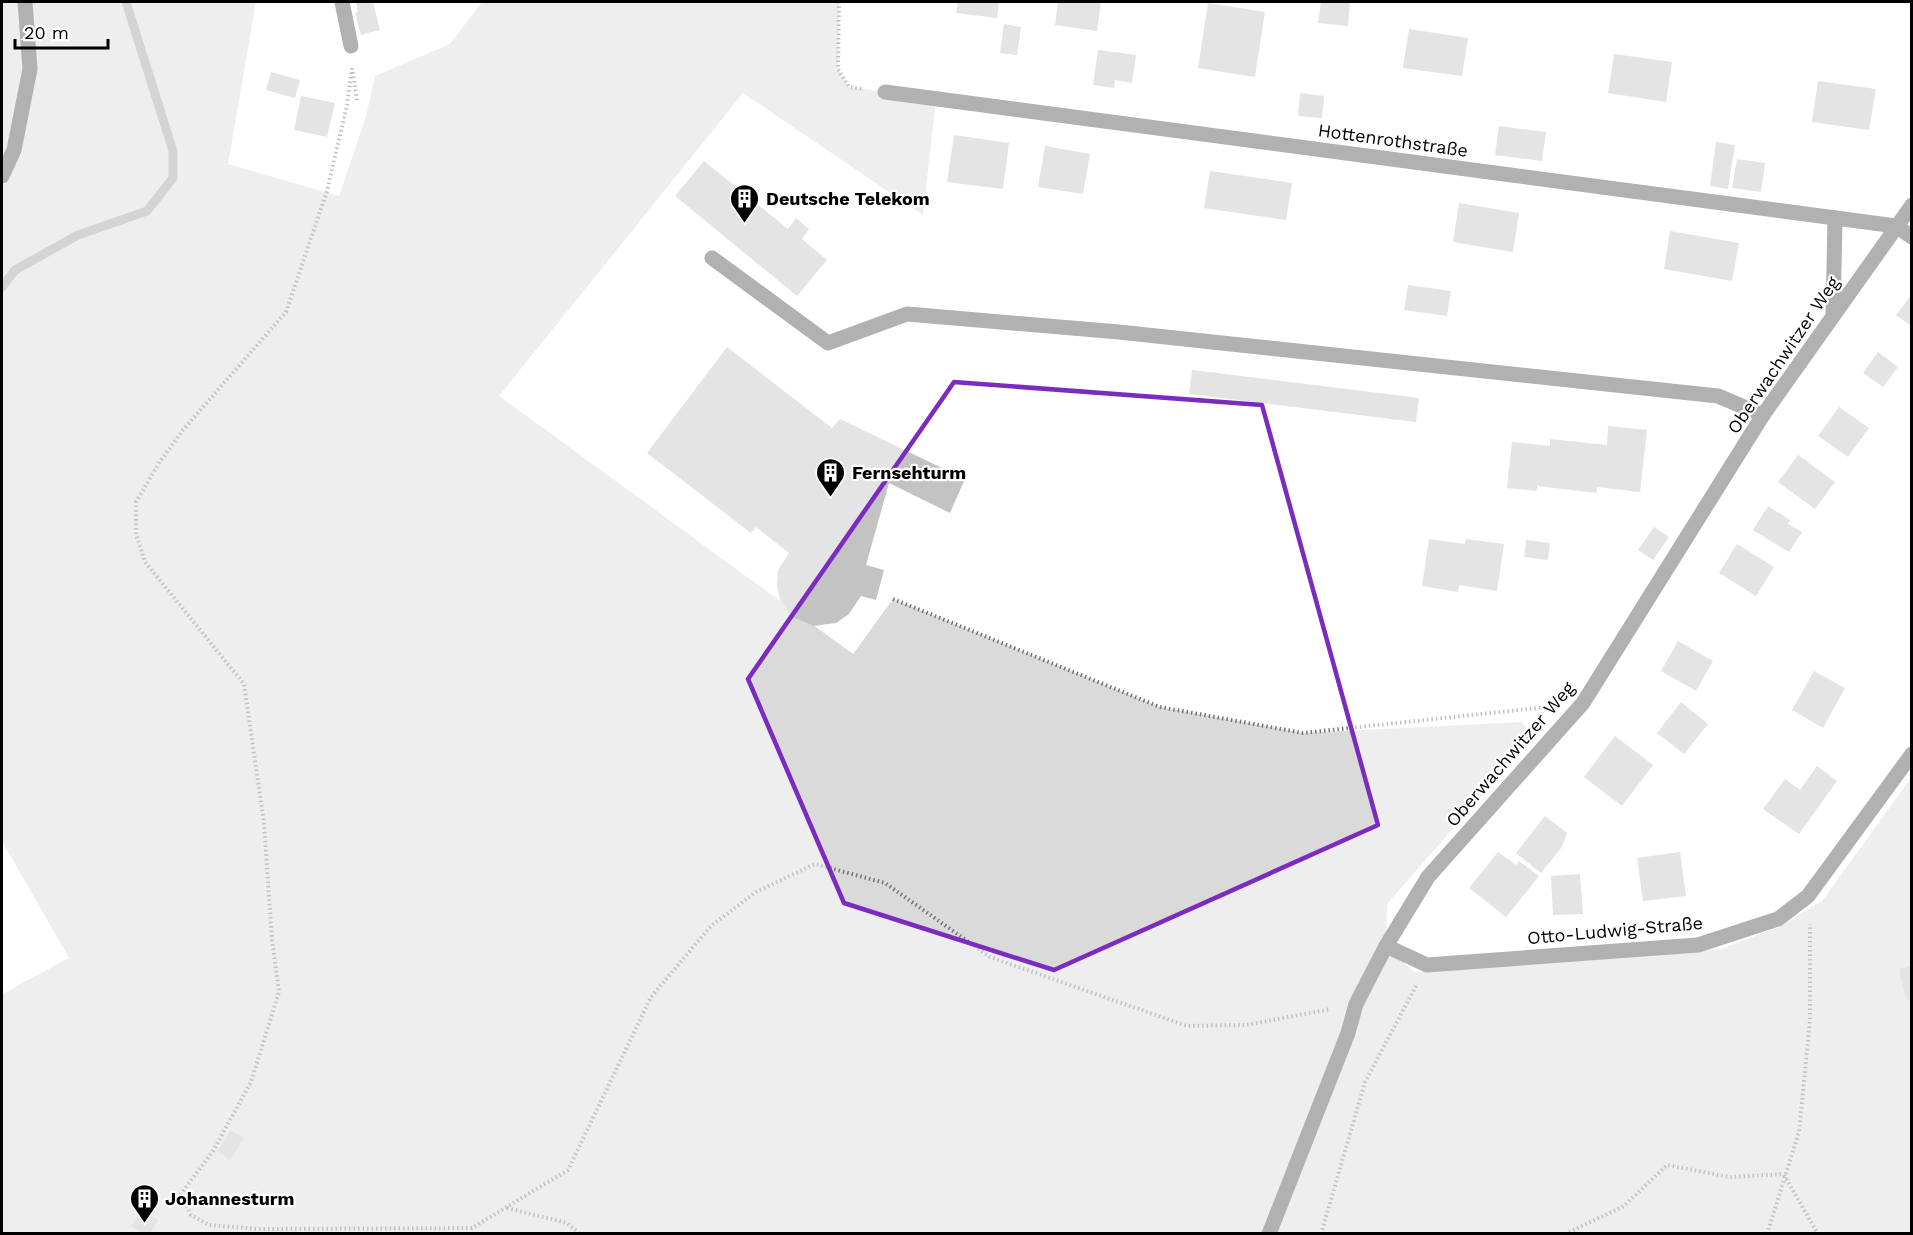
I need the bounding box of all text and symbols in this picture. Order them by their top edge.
scale bar [15,12,108,50]
text: 20 m [24,22,69,43]
street label: Hottenrothstraße [1317,119,1469,161]
building icon: Deutsche Telekom [729,182,761,224]
place label: Deutsche Telekom [766,188,930,209]
street label: Oberwachwitzer Weg [1723,272,1844,438]
building icon: Fernsehturm [815,456,847,498]
place label: Fernsehturm [852,462,966,483]
street label: Oberwachwitzer Weg [1441,677,1579,831]
street label: Otto-Ludwig-Straße [1526,912,1704,948]
building icon: Johannesturm [128,1182,160,1224]
place label: Johannesturm [165,1188,294,1209]

